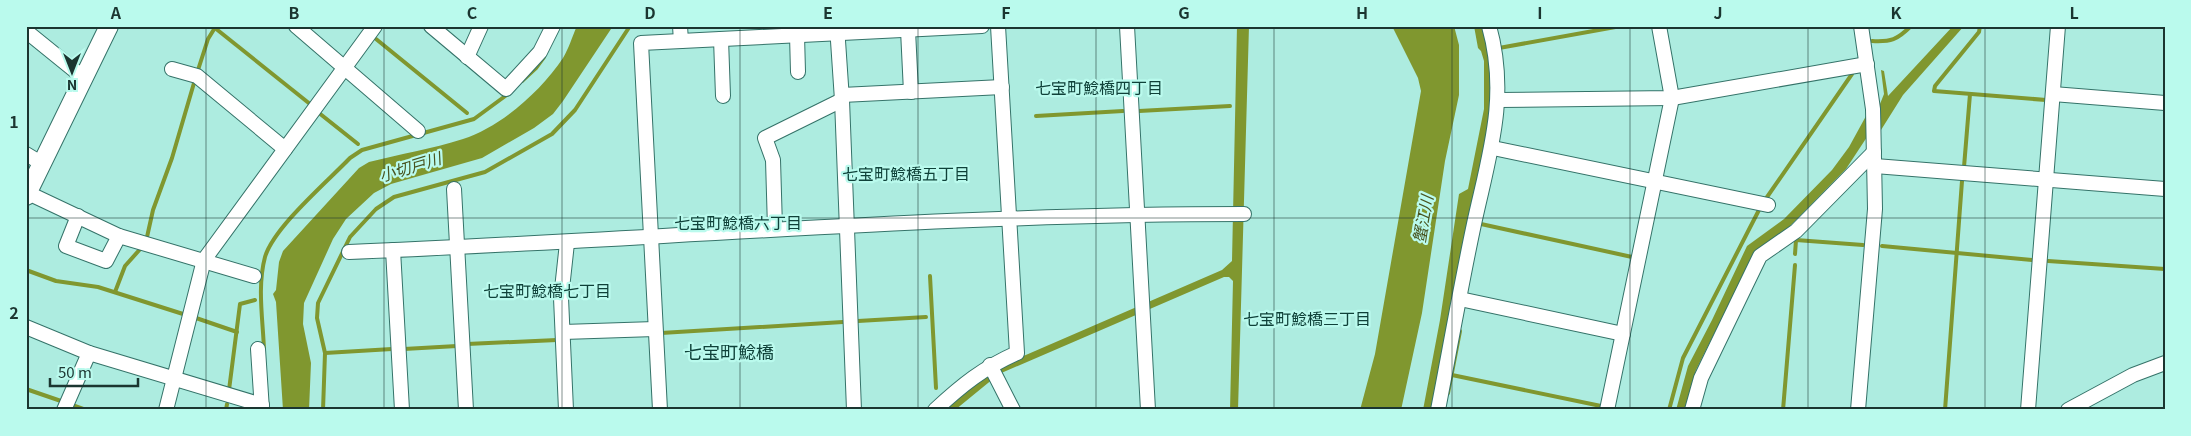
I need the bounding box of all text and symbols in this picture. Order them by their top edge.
text: A [110,0,122,24]
text: B [289,0,300,24]
text: C [467,0,478,24]
text: D [644,0,656,24]
text: E [823,0,833,24]
text: F [1001,0,1011,24]
text: G [1178,0,1190,24]
text: H [1356,0,1368,24]
text: I [1537,0,1543,24]
text: J [1713,0,1723,24]
text: K [1891,0,1903,24]
text: L [2069,0,2079,24]
north arrow [48,48,98,98]
district label: 七宝町鯰橋四丁目 [1035,75,1163,99]
text: N [67,76,77,96]
text: 1 [9,109,19,133]
water label: 小切戸川 [376,145,446,187]
district label: 七宝町鯰橋五丁目 [842,161,970,185]
water label: 蟹江川 [1406,191,1438,245]
district label: 七宝町鯰橋六丁目 [674,210,802,234]
district label: 七宝町鯰橋七丁目 [483,278,611,302]
text: 2 [9,300,19,324]
district label: 七宝町鯰橋三丁目 [1243,306,1371,330]
district label: 七宝町鯰橋 [684,338,774,364]
scale bar [50,356,138,388]
text: 50 m [58,361,92,382]

